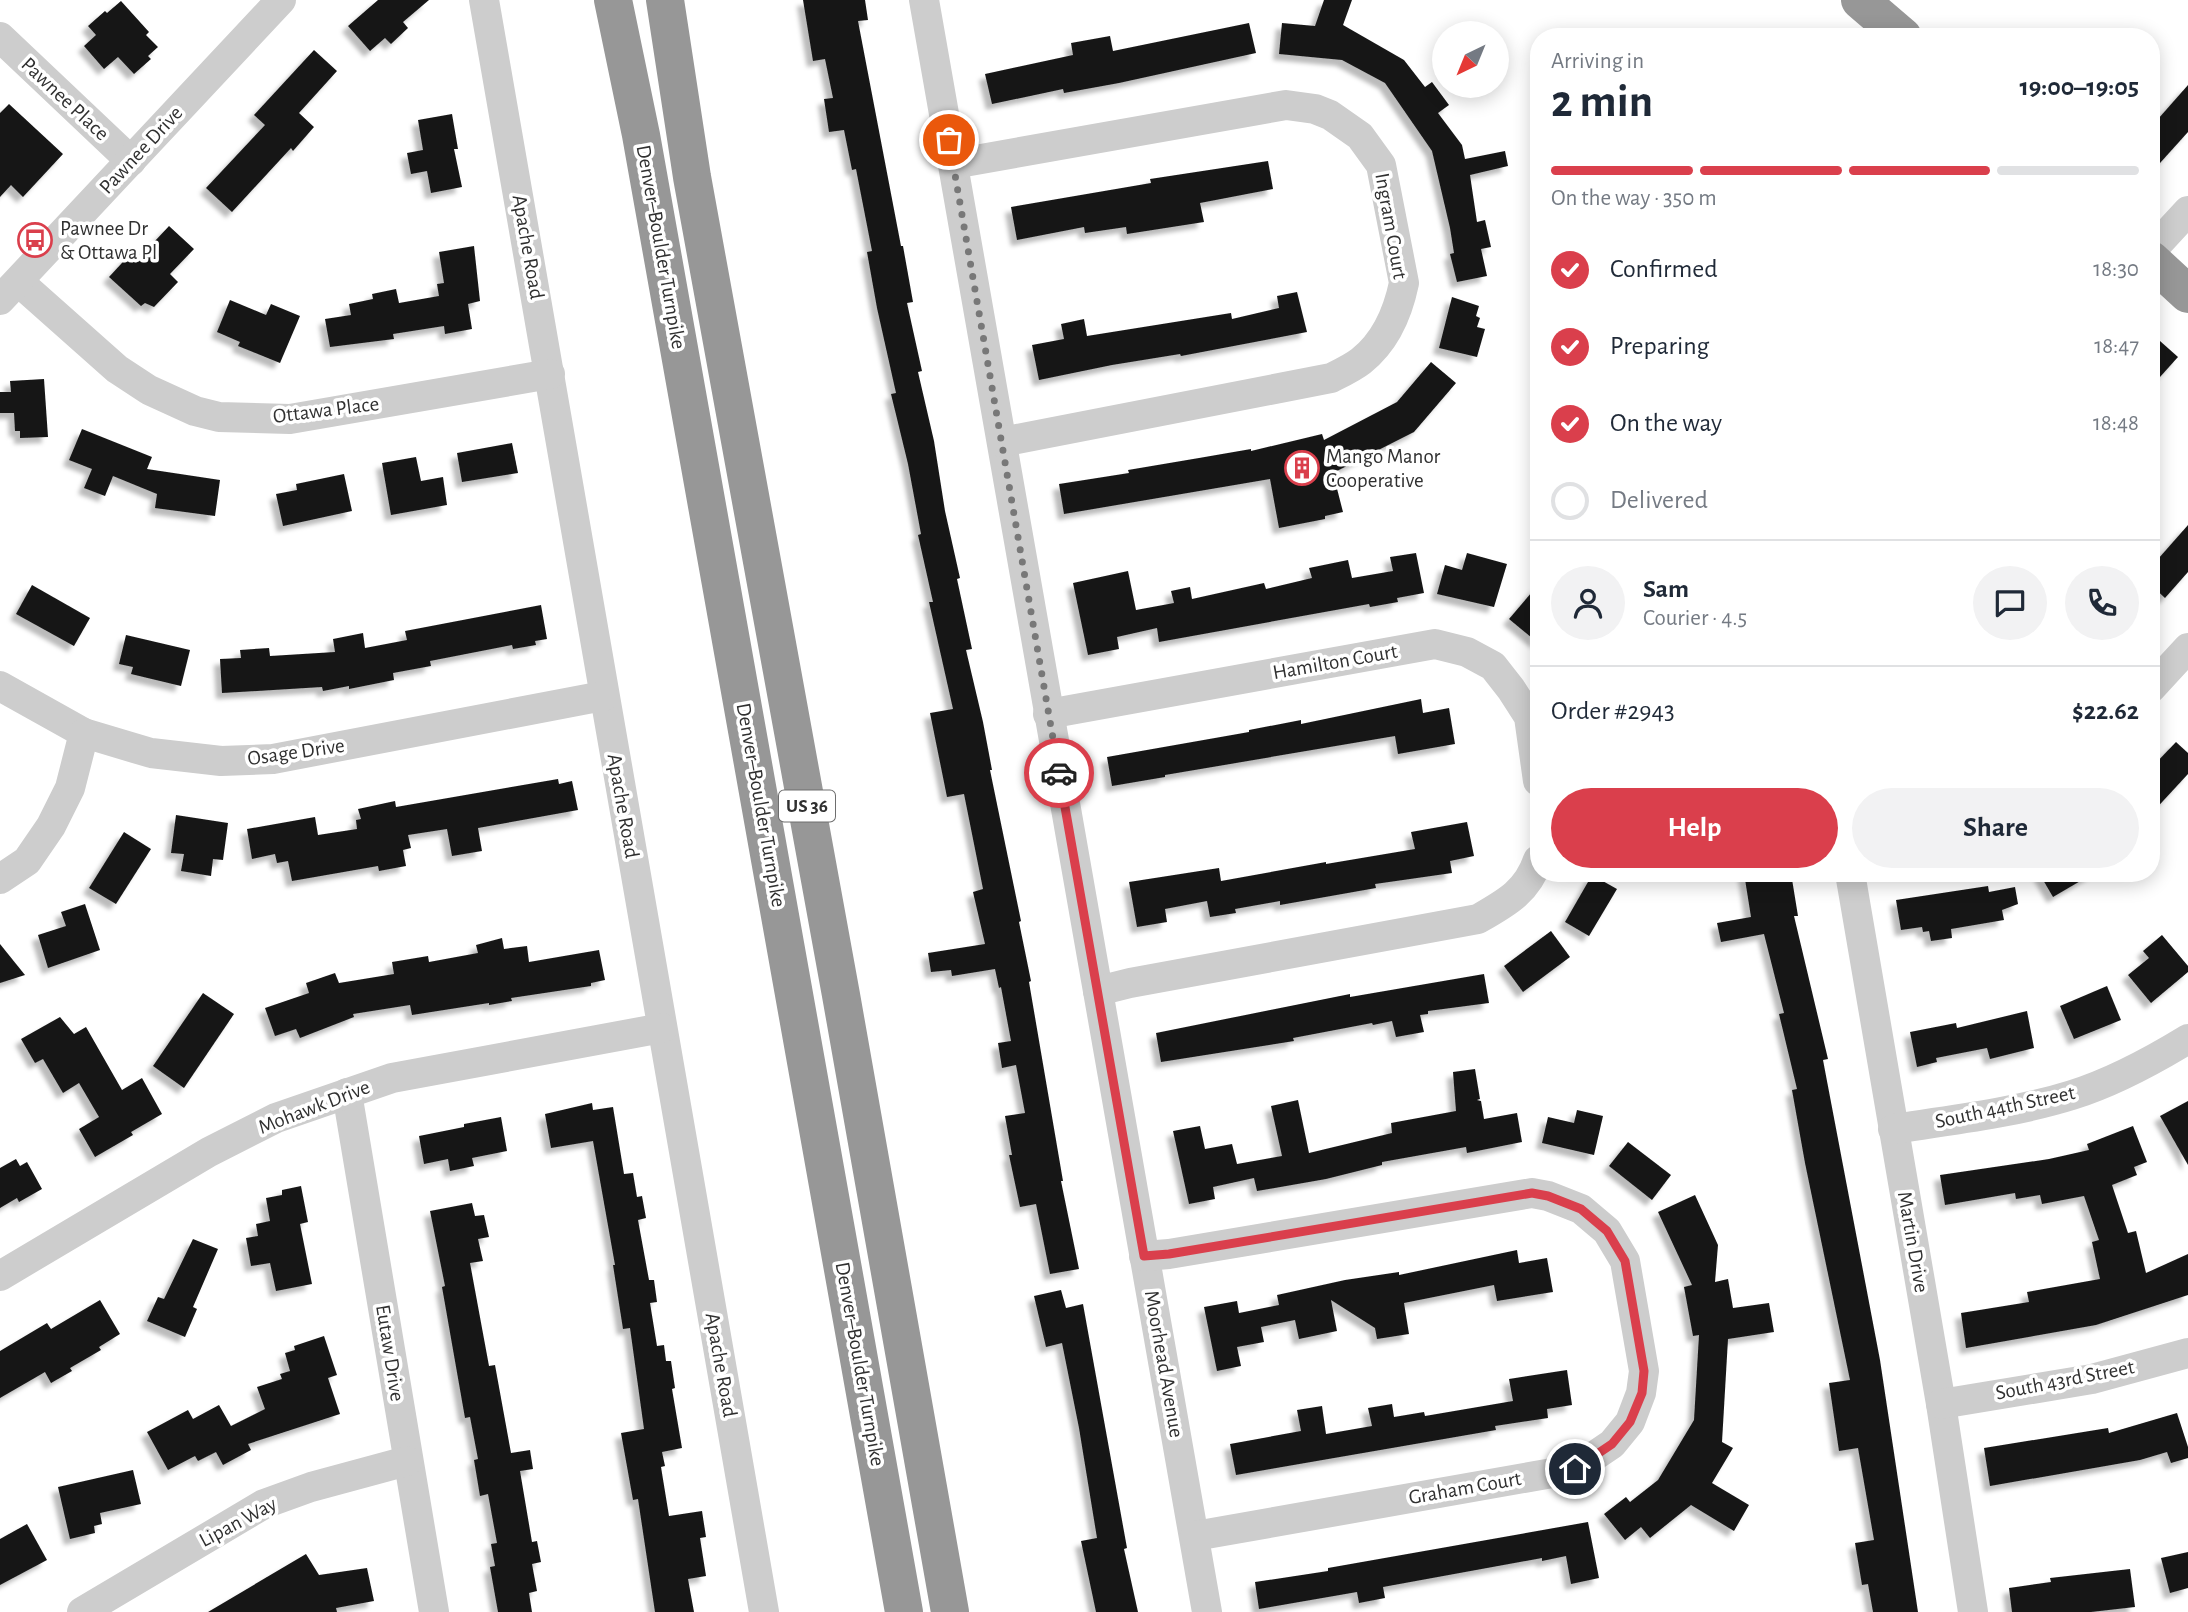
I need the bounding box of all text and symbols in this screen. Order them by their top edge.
north arrow [1432,21,1508,98]
map controls [1432,21,1509,98]
text: Arriving in [1551,50,1644,73]
street label: Pawnee Place [17,53,113,145]
text: 19:00–19:05 [2019,74,2139,100]
text: 2 min [1551,79,1653,125]
street label: Pawnee Drive [95,102,187,198]
pin [919,110,979,170]
icon: bag [930,121,968,159]
street label: Denver–Boulder Turnpike [633,143,689,351]
street label: Ingram Court [1371,171,1411,281]
text: On the way · 350 m [1551,187,1717,210]
street label: Apache Road [508,193,548,301]
place label: Pawnee Dr & Ottawa Pl [60,218,157,263]
bus stop icon: Pawnee Dr & Ottawa Pl [16,221,54,259]
icon: check [1551,251,1589,289]
text: Confirmed [1610,256,1718,282]
text: 18:30 [2093,258,2139,281]
icon: check [1551,328,1589,366]
text: Preparing [1610,333,1709,359]
text: 18:47 [2094,335,2139,358]
street label: Ottawa Place [272,393,380,427]
icon: check [1551,405,1589,443]
text: On the way [1610,410,1722,436]
text: 18:48 [2093,412,2139,435]
place label: Mango Manor Cooperative [1326,446,1440,491]
building icon: Mango Manor Cooperative [1283,449,1321,487]
text: Delivered [1610,487,1708,513]
button: person [1551,566,1625,640]
button: chat [1973,566,2047,640]
button: phone [2065,566,2139,640]
text: Sam [1643,576,1689,602]
text: Courier · 4.5 [1643,607,1747,630]
street label: Hamilton Court [1271,641,1399,683]
text: Order #2943 [1551,698,1675,724]
text: $22.62 [2072,698,2139,724]
street label: Denver–Boulder Turnpike [733,701,789,909]
street label: Osage Drive [246,735,346,769]
courier [1024,738,1094,808]
street label: Apache Road [603,752,643,860]
icon: car [1040,754,1078,792]
button: Help [1551,788,1838,868]
button: Share [1852,788,2139,868]
road number: US 36 [779,790,835,821]
street label: Mohawk Drive [255,1076,373,1138]
street label: South 44th Street [1933,1082,2077,1132]
street label: Martin Drive [1894,1190,1932,1294]
street label: Denver–Boulder Turnpike [832,1260,888,1468]
street label: Moorhead Avenue [1141,1289,1187,1439]
street label: Eutaw Drive [372,1303,408,1403]
street label: Apache Road [701,1311,741,1419]
street label: South 43rd Street [1994,1356,2136,1404]
pin [1545,1439,1605,1499]
icon: home [1556,1450,1594,1488]
street label: Graham Court [1407,1468,1523,1508]
street label: Lipan Way [196,1493,280,1551]

